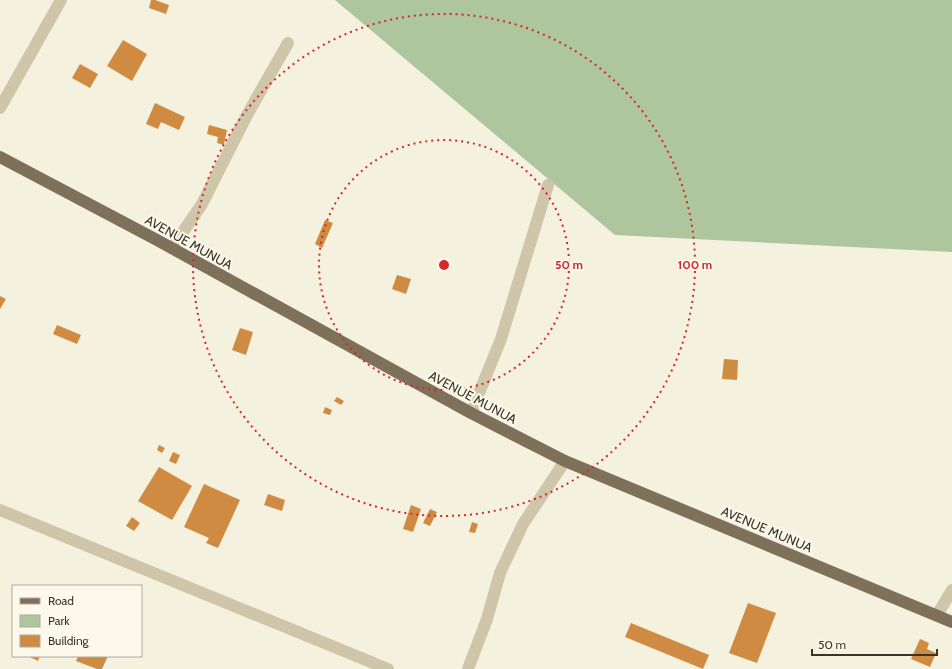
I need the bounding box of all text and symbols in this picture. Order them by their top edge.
street label: AVENUE MUNUA [143,211,235,273]
text: 50 m [555,257,583,272]
text: 100 m [678,257,712,272]
centre of rings [437,258,451,272]
street label: AVENUE MUNUA [426,367,520,427]
street label: AVENUE MUNUA [719,503,815,555]
legend [12,585,142,657]
text: Road [48,593,74,608]
text: Park [48,613,70,628]
scale bar [812,631,937,657]
text: Building [48,633,90,648]
text: 50 m [818,637,846,652]

